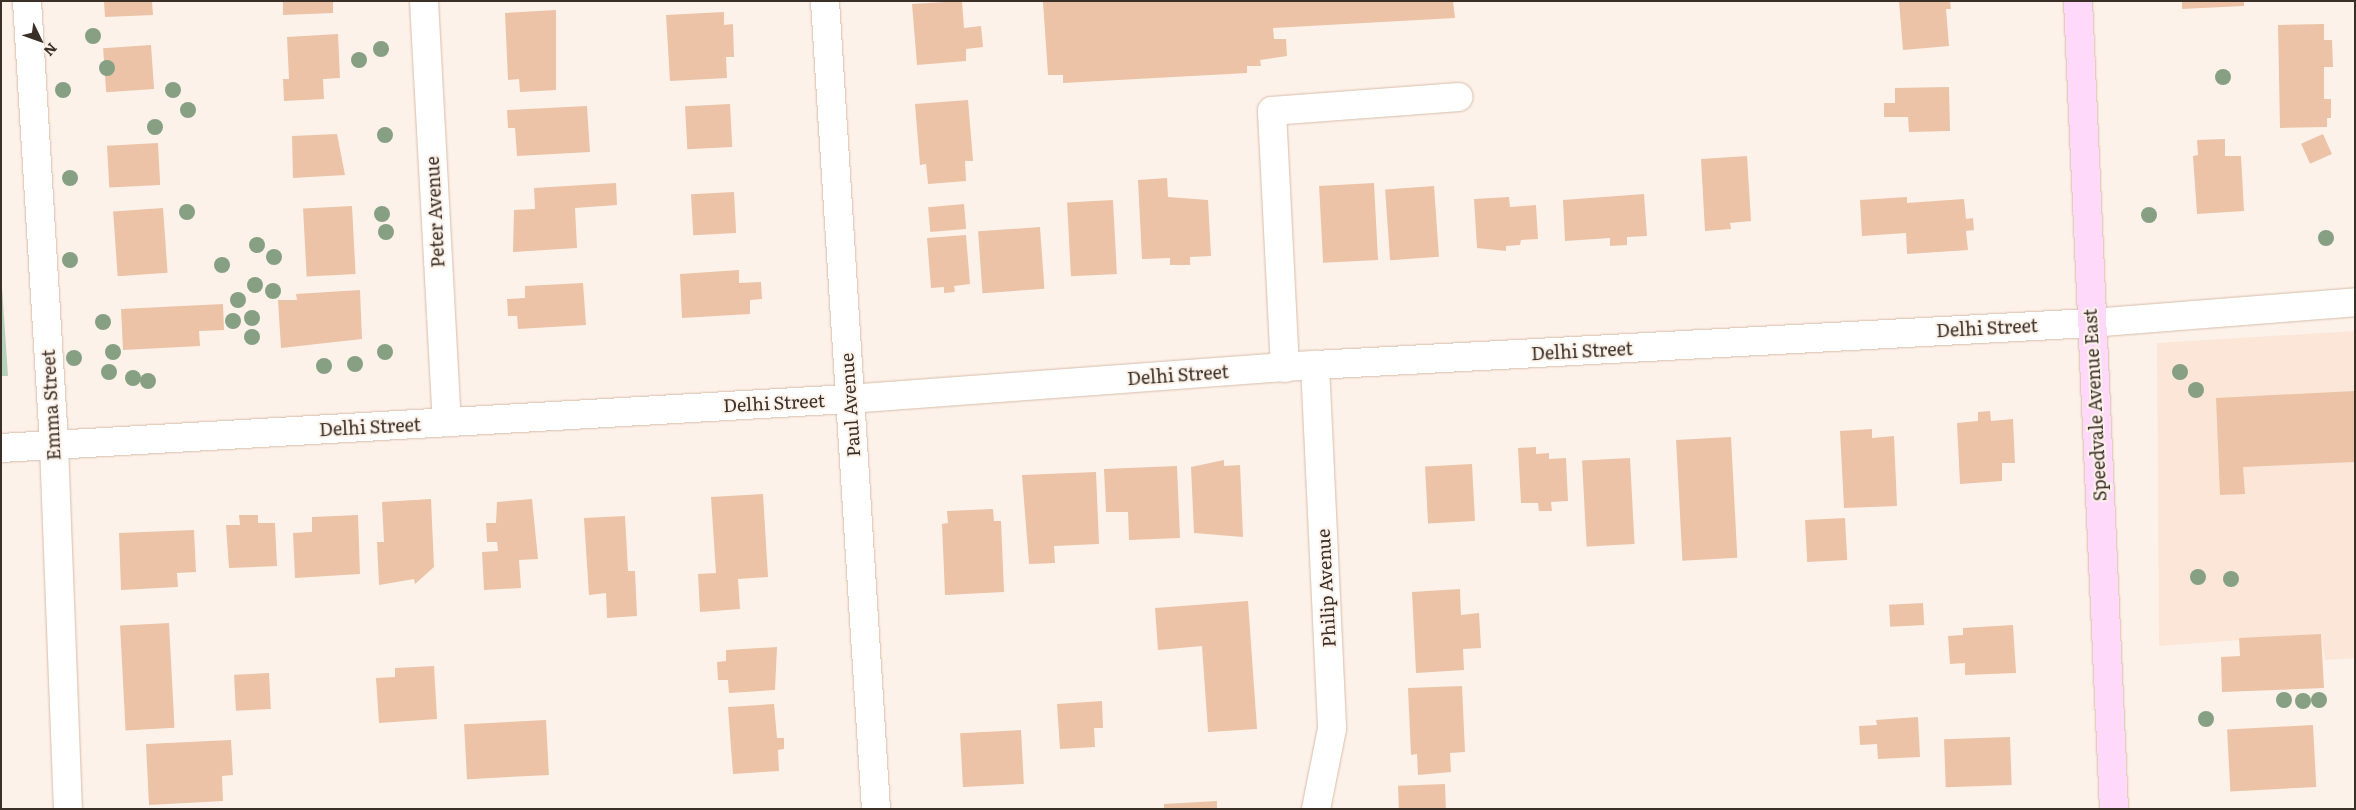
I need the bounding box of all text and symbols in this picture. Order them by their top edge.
north arrow [15,15,65,65]
text: N [40,39,63,61]
street label: Peter Avenue [421,156,449,268]
street label: Speedvale Avenue East [2079,308,2111,502]
street label: Delhi Street [1936,315,2038,341]
street label: Delhi Street [1531,338,1633,364]
street label: Emma Street [37,349,65,461]
street label: Paul Avenue [836,352,864,458]
street label: Delhi Street [1126,361,1230,389]
street label: Delhi Street [723,390,825,416]
street label: Delhi Street [319,414,421,440]
street label: Philip Avenue [1312,528,1340,648]

